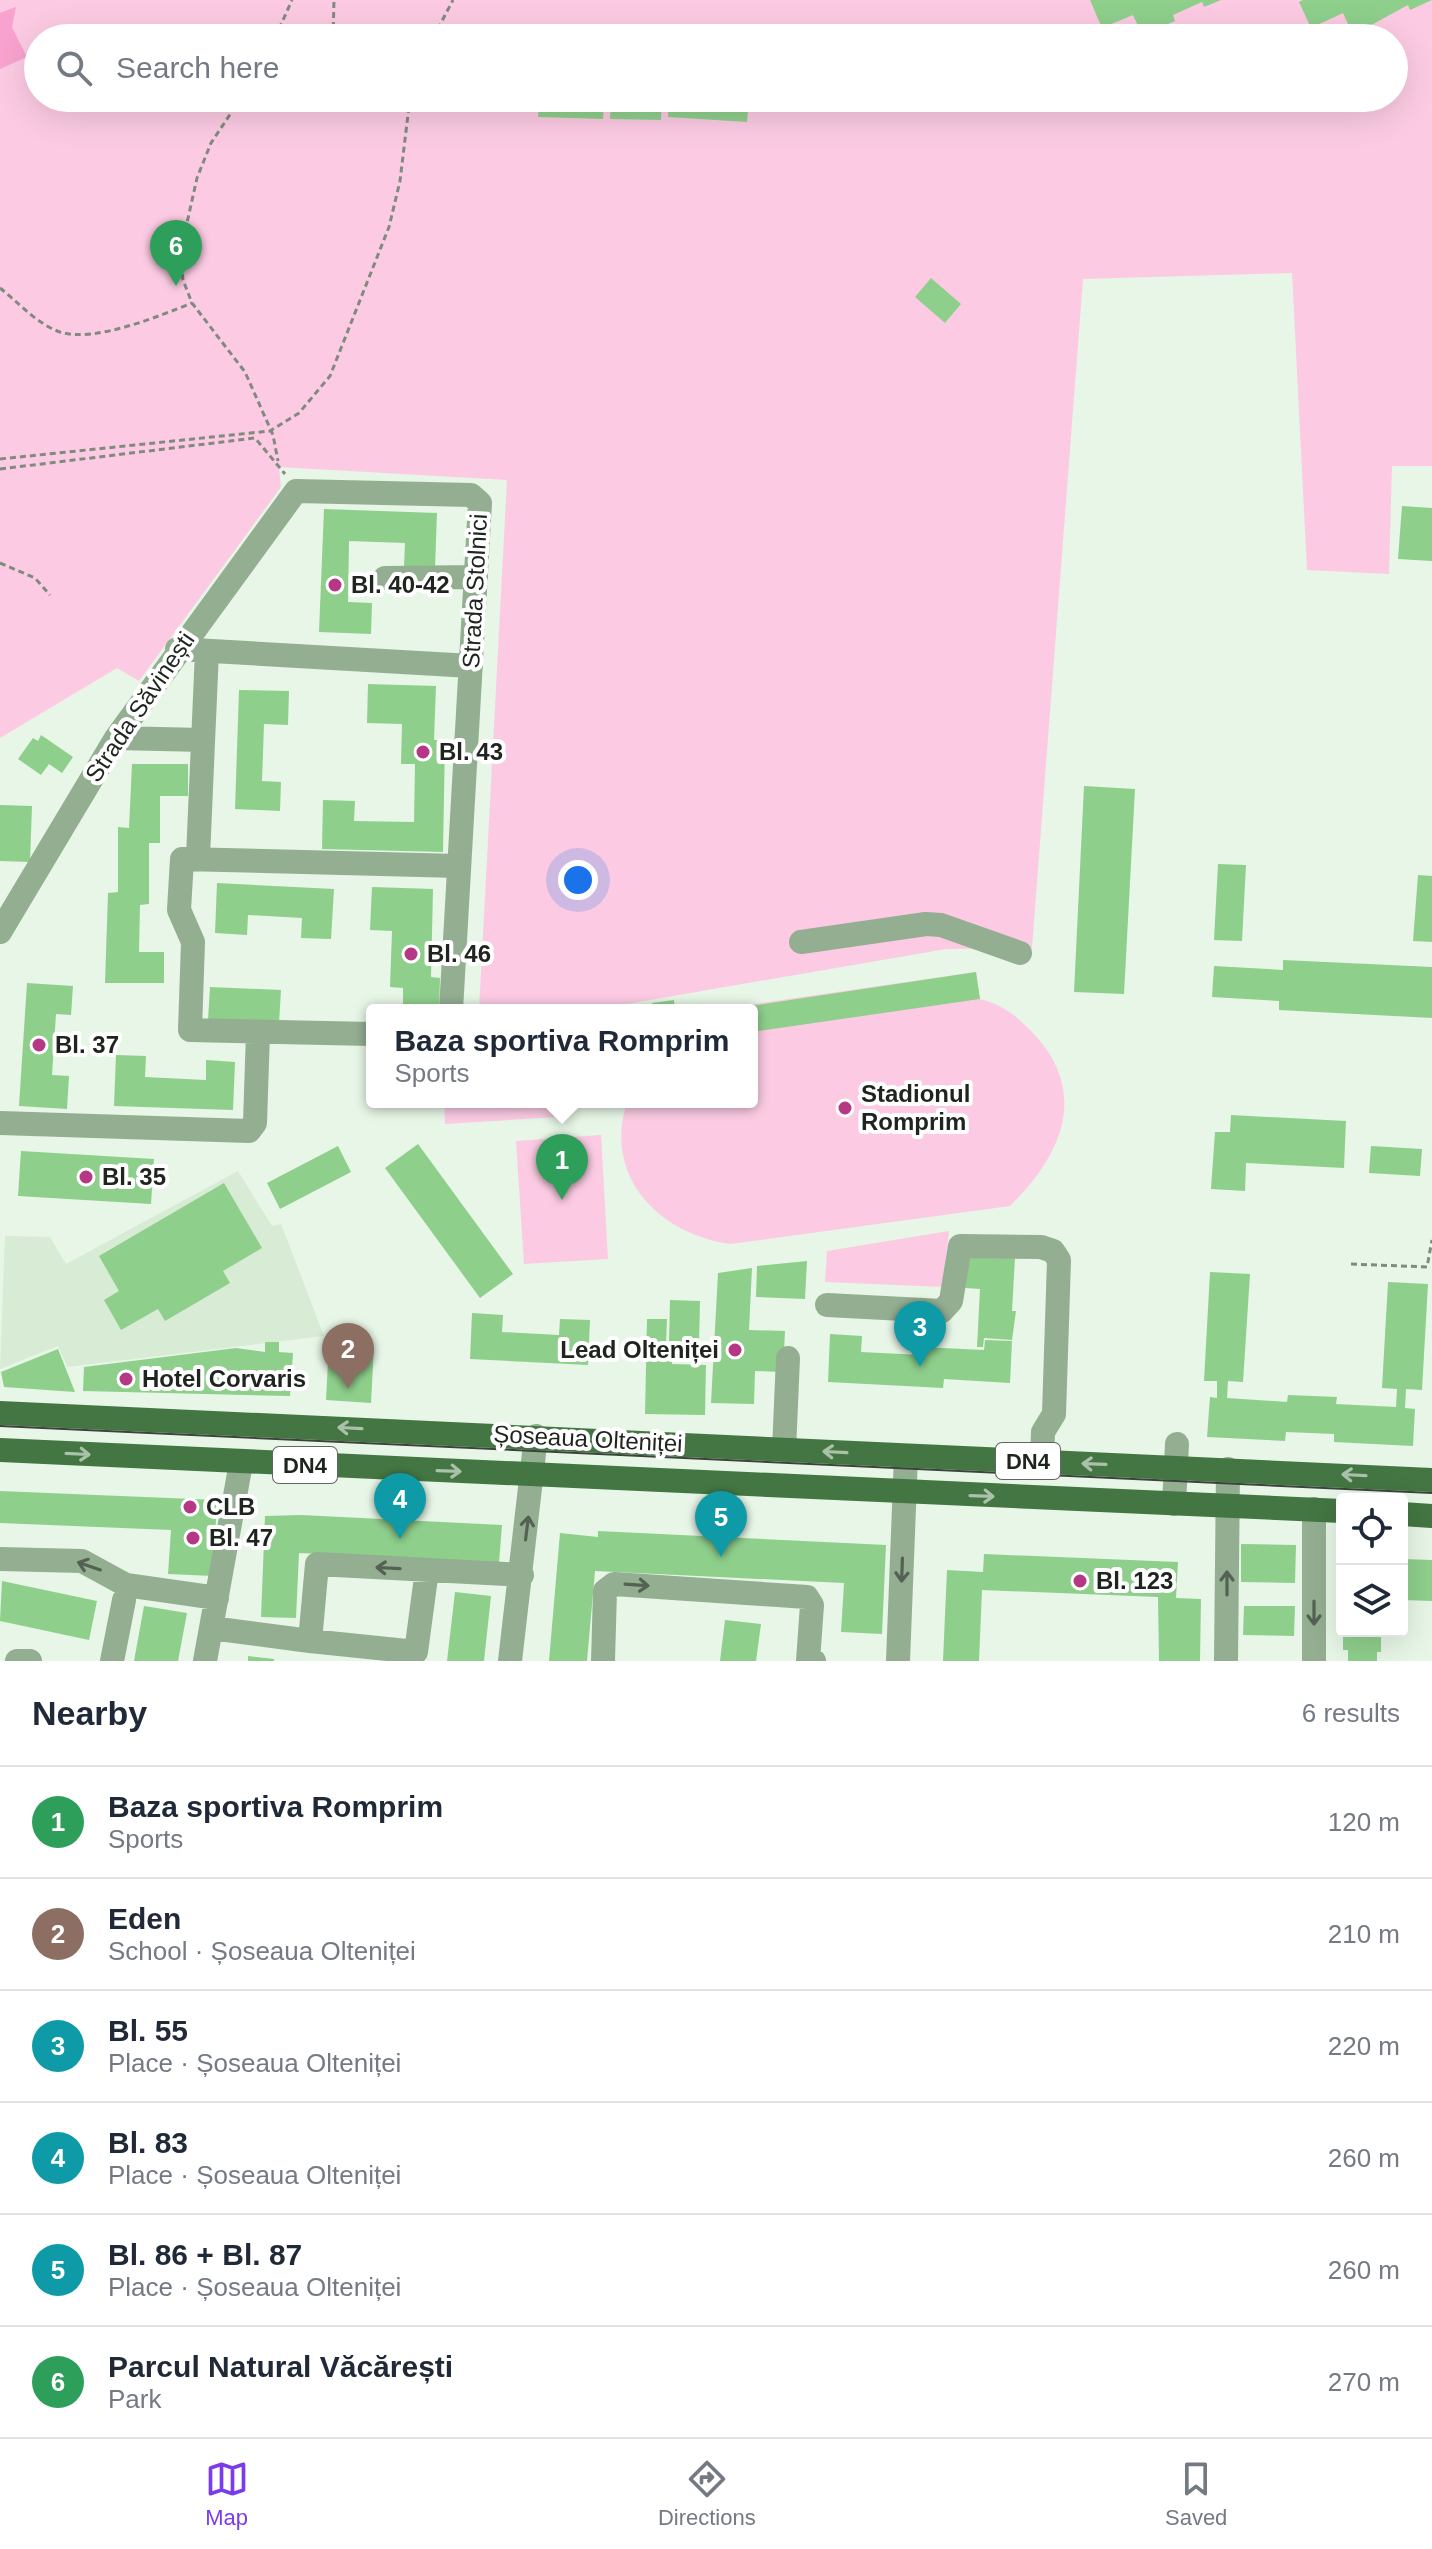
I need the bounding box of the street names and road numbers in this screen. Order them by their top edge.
street label: Strada Stolnici [457,513,492,669]
street label: Strada Săvinești [80,627,200,787]
street label: Șoseaua Olteniței [493,1420,683,1457]
road number: DN4 [996,1443,1060,1479]
road number: DN4 [273,1447,337,1483]

